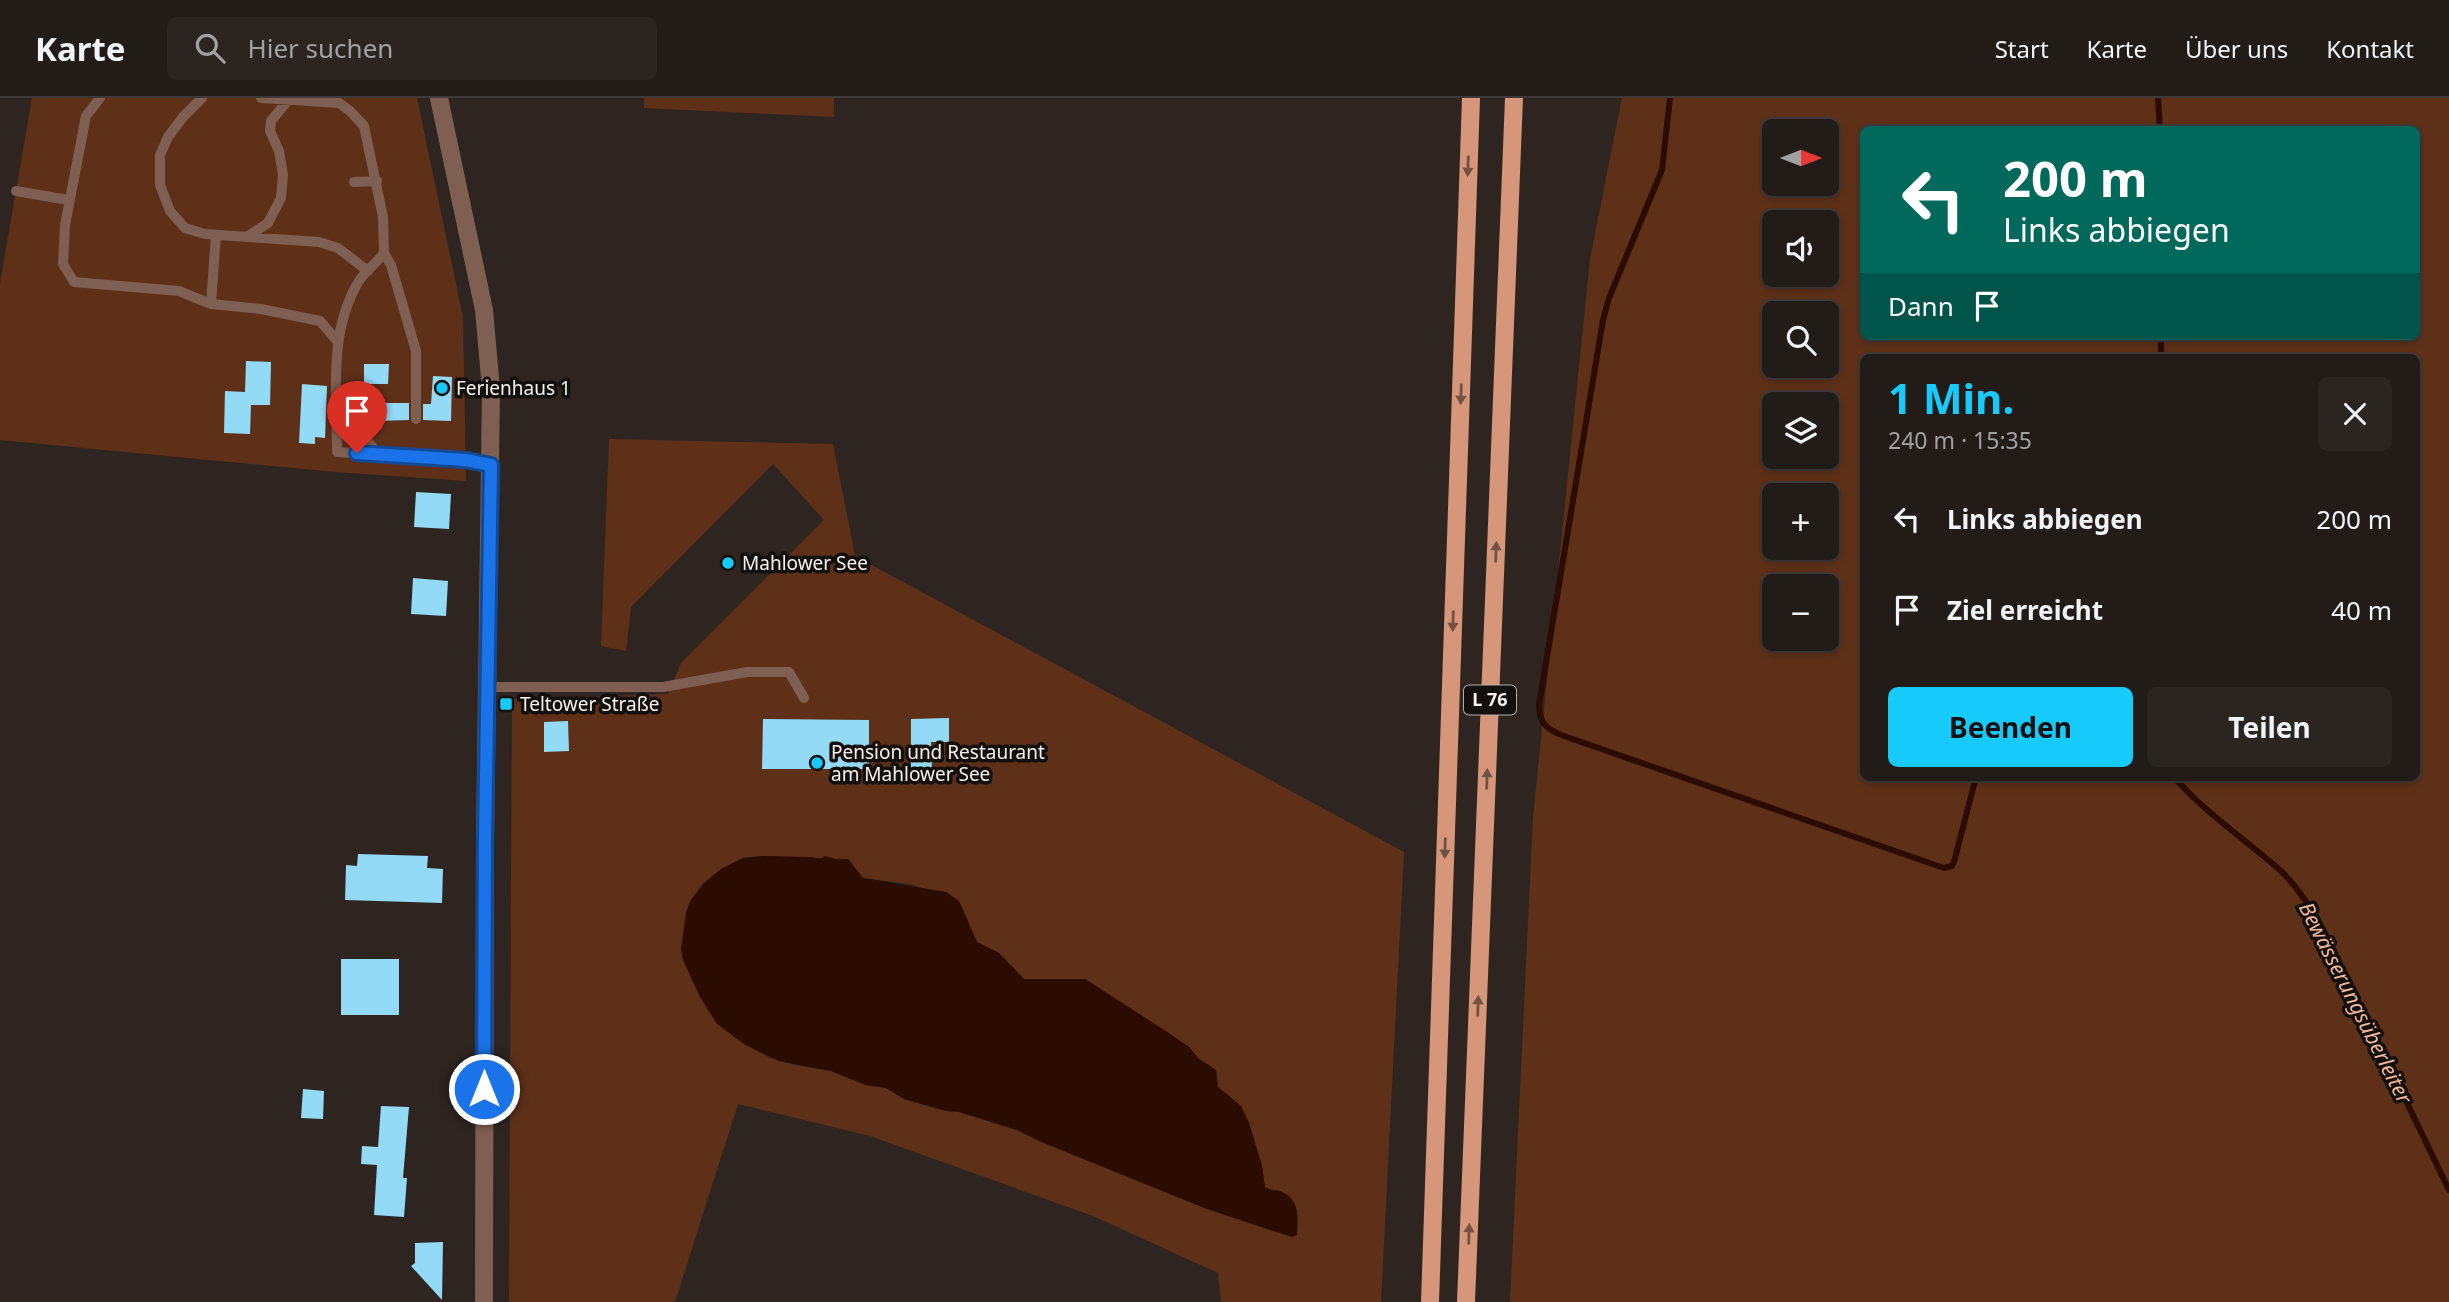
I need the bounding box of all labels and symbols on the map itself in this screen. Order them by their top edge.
north arrow [1762,119,1839,196]
one-way arrow [1463,155,1474,177]
place label: Ferienhaus 1 [456,375,571,401]
marker: Ferienhaus 1 [434,380,450,396]
pin [327,381,387,453]
one-way arrow [1455,383,1466,405]
one-way arrow [1490,541,1501,563]
place label: Mahlower See [742,550,868,576]
marker: Mahlower See [720,555,736,571]
one-way arrow [1447,610,1458,632]
road number: L 76 [1464,686,1516,714]
place label: Teltower Straße [520,691,659,717]
marker: Teltower Straße [498,696,514,712]
place label: Pension und Restaurant am Mahlower See [831,739,1045,787]
marker: Pension und Restaurant am Mahlower See [809,755,825,771]
one-way arrow [1481,768,1492,790]
one-way arrow [1439,838,1451,860]
water label: Bewässerungsüberleiter [2293,897,2420,1110]
one-way arrow [1472,995,1483,1017]
position arrow [447,1052,521,1126]
one-way arrow [1463,1223,1474,1245]

